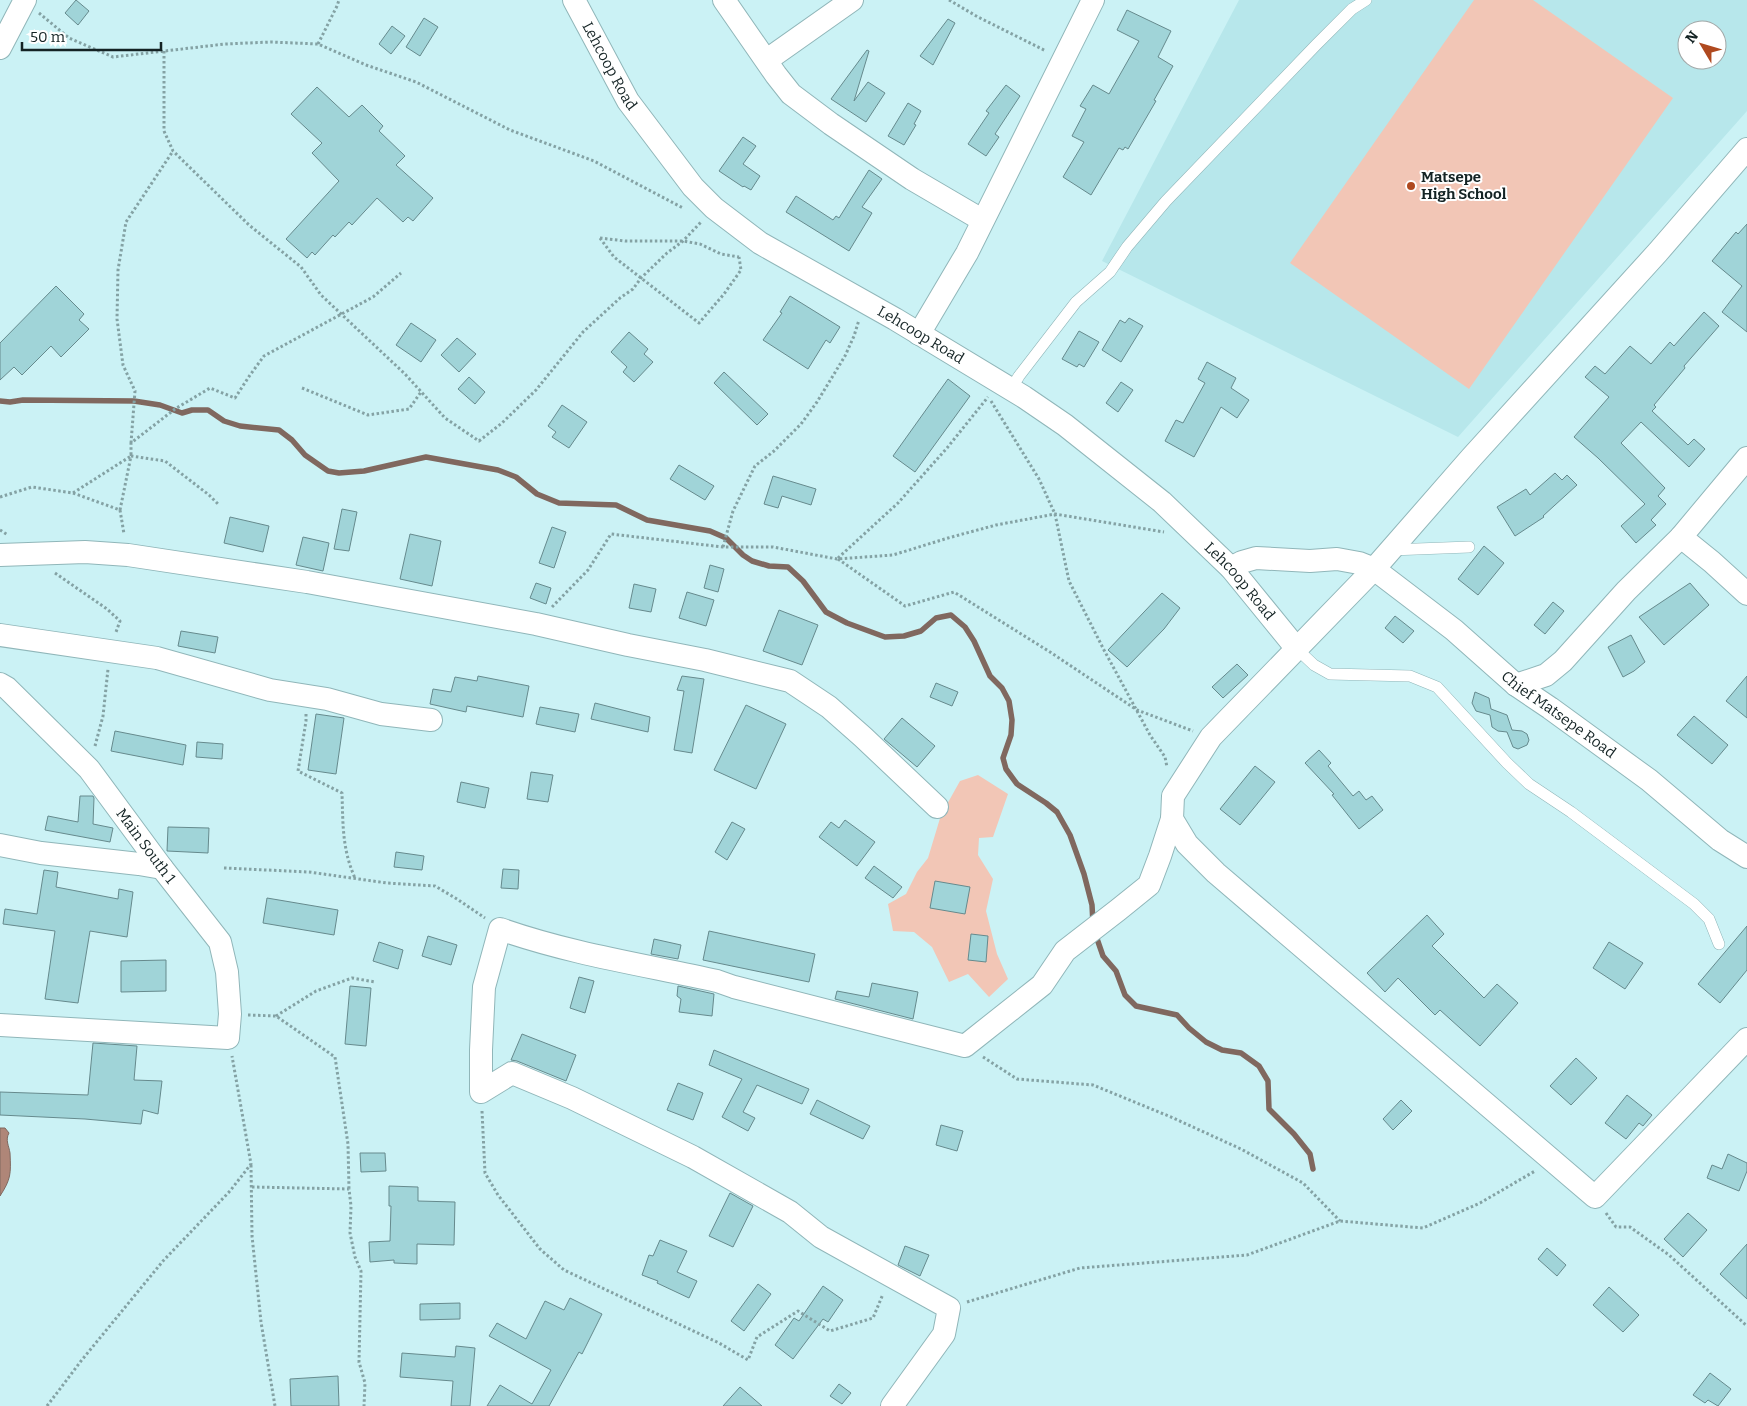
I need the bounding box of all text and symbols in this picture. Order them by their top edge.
street label: Lehcoop Road [578,19,641,114]
scale bar [22,20,161,52]
north arrow [1677,20,1727,70]
text: 50 m [30,28,66,46]
text: N [1682,28,1702,47]
place label: Matsepe High School [1421,168,1507,203]
marker: Matsepe High School [1405,180,1417,192]
street label: Lehcoop Road [874,302,967,368]
street label: Lehcoop Road [1201,538,1279,624]
street label: Chief Matsepe Road [1497,667,1619,762]
street label: Main South 1 [112,805,180,887]

